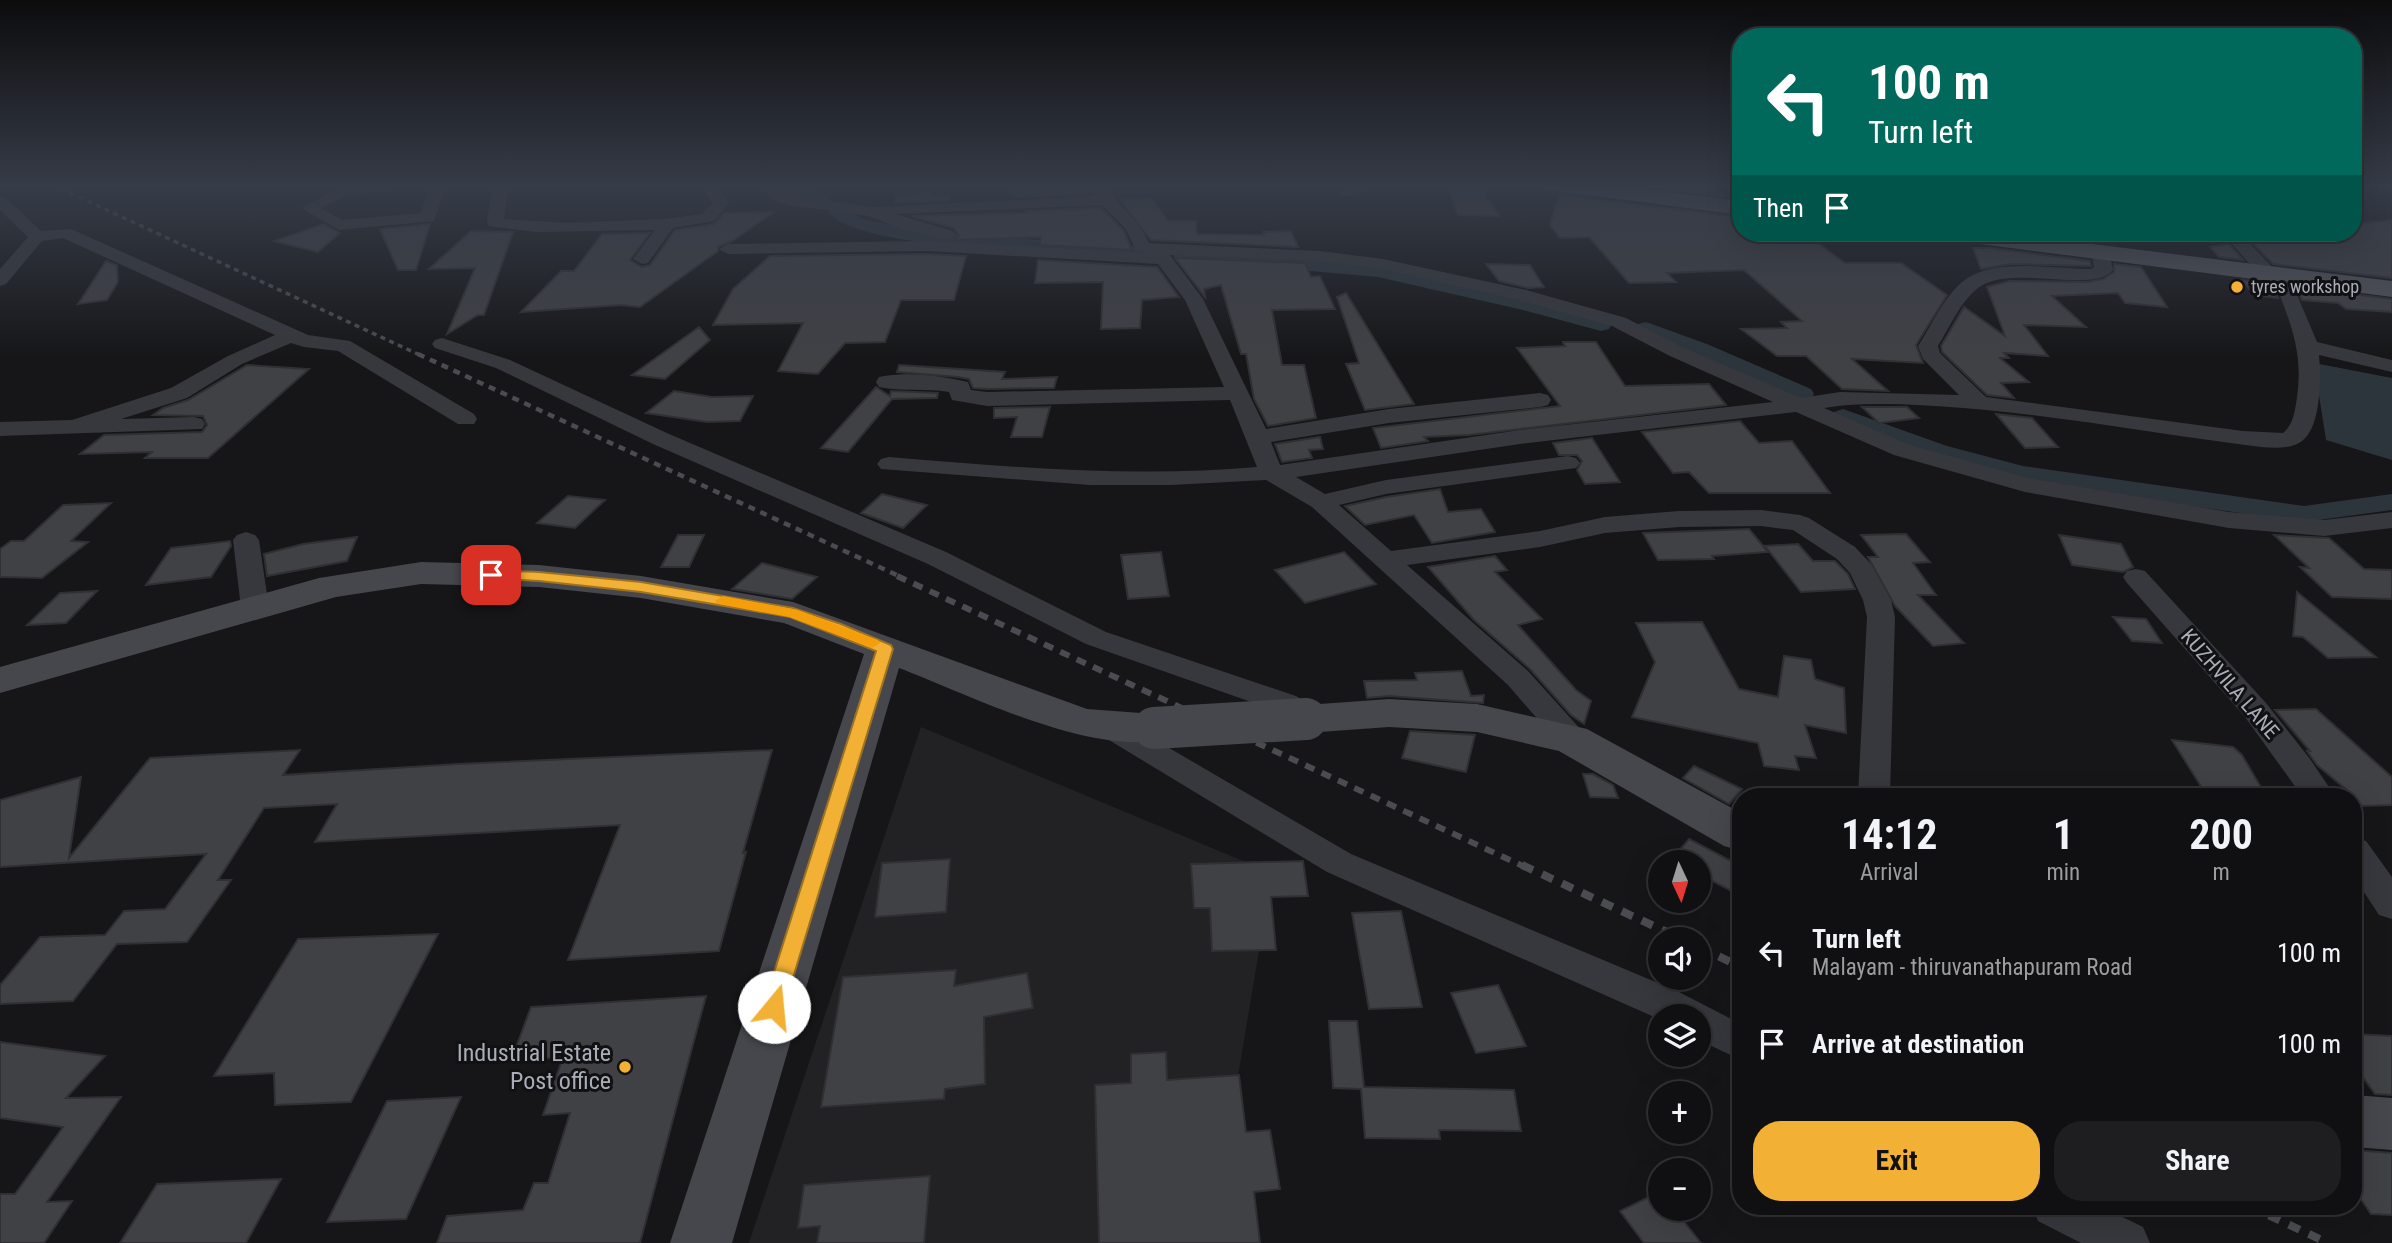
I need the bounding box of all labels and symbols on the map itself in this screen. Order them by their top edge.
place label: tyres workshop [2251,276,2359,297]
marker: tyres workshop [2229,279,2245,295]
pin [461,545,521,605]
street label: KUZHVILA LANE [2176,624,2284,744]
north arrow [1648,850,1712,914]
position arrow [737,970,811,1044]
place label: Industrial Estate Post office [457,1039,611,1095]
marker: Industrial Estate Post office [617,1059,633,1075]

